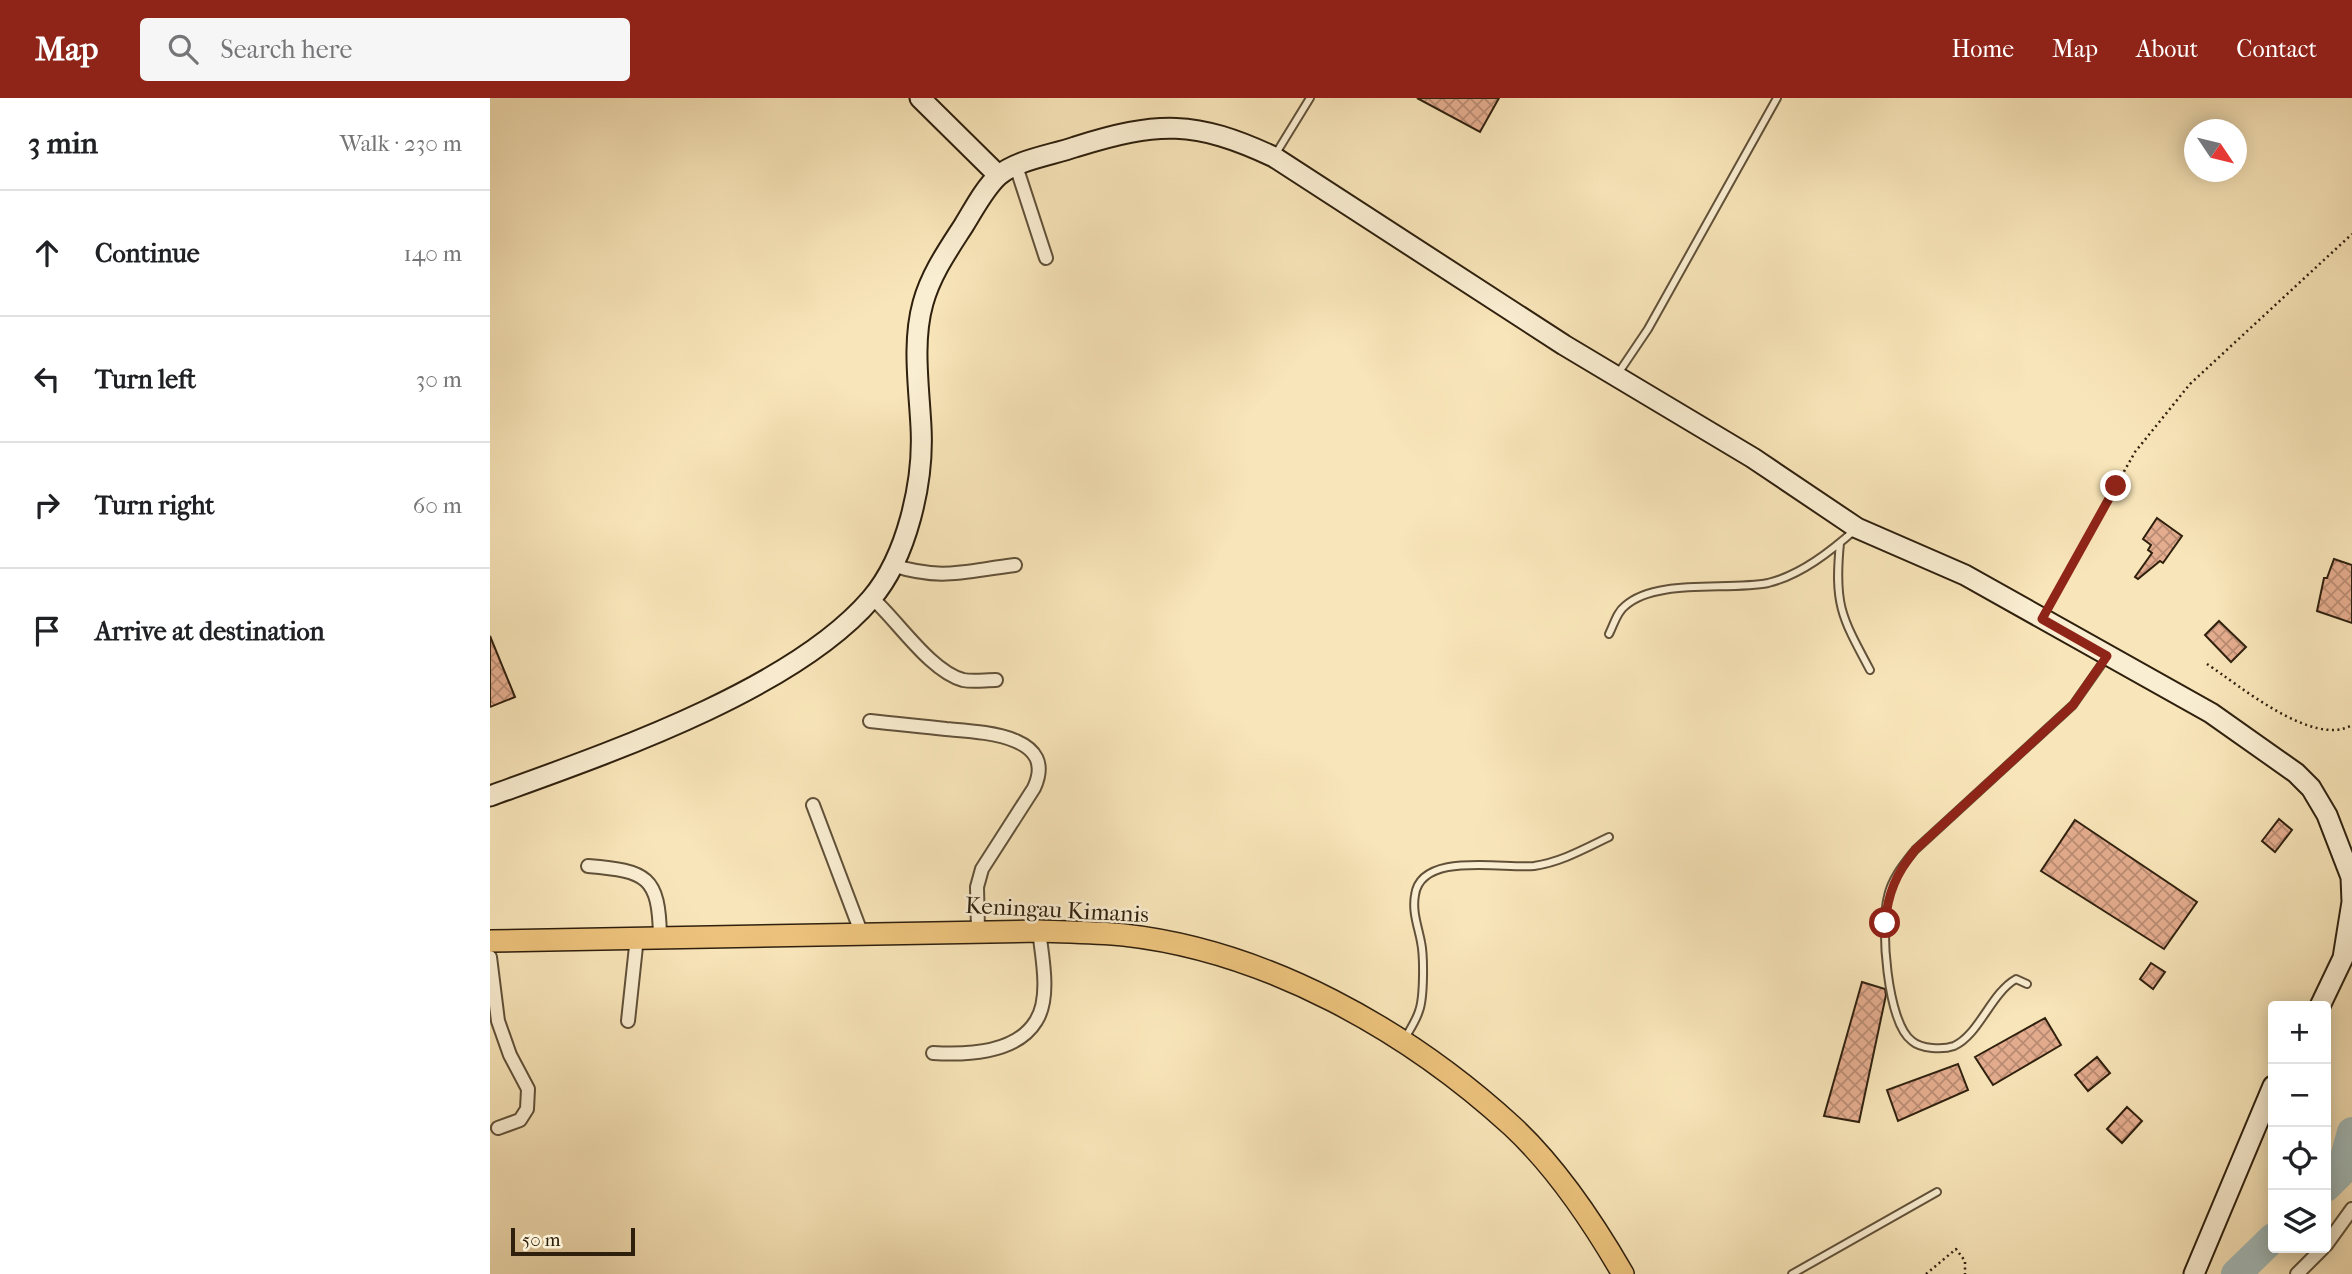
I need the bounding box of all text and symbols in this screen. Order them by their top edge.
search box [140,18,630,81]
text: Map [35,30,98,69]
icon: search [164,30,202,68]
text: Search here [220,34,352,65]
text: Home [1952,35,2014,63]
text: Map [2052,35,2098,63]
text: About [2136,35,2198,63]
text: Contact [2236,35,2317,63]
north arrow [2184,119,2247,182]
text: 3 min [28,126,98,161]
text: Walk · 230 m [340,130,462,157]
icon: ahead [28,234,66,272]
text: Continue [95,238,200,269]
text: 140 m [403,240,462,267]
icon: left [28,360,66,398]
text: Turn left [95,364,196,395]
text: 30 m [416,366,462,393]
route end [2100,470,2131,501]
icon: right [28,486,66,524]
text: Turn right [95,490,215,521]
text: 60 m [413,492,462,519]
icon: arrive [28,612,66,650]
text: Arrive at destination [95,616,325,647]
street label: Keningau Kimanis [964,892,1150,928]
route start [1869,907,1900,938]
map controls [2268,1001,2331,1253]
button: + [2268,1001,2331,1064]
button: − [2268,1064,2331,1127]
button: locate [2268,1127,2331,1190]
button: layers [2268,1190,2331,1253]
scale bar [511,1225,635,1257]
text: 50 m [522,1229,561,1251]

